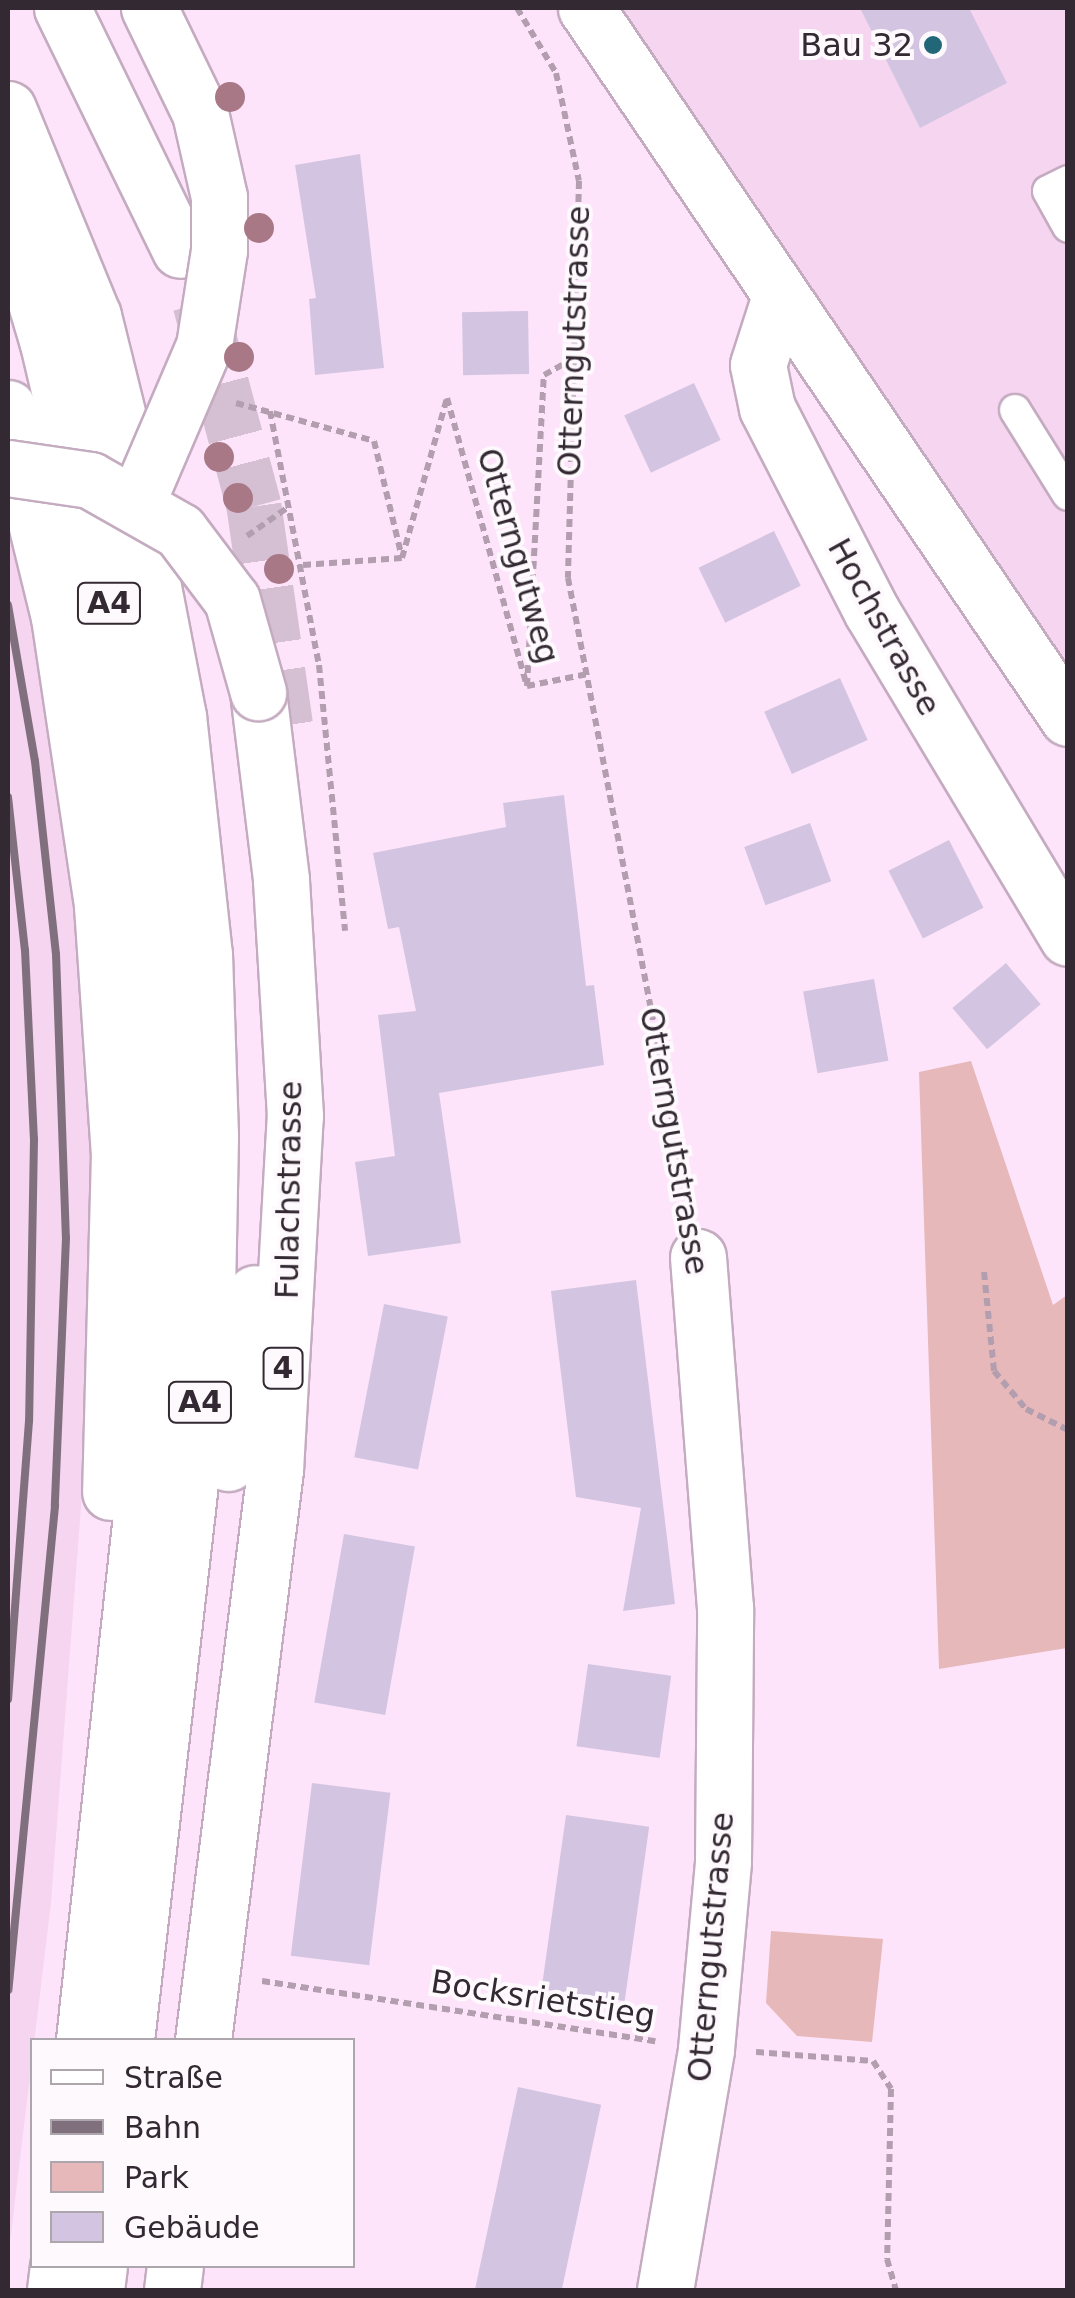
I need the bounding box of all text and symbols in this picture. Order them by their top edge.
place label: Bau 32 [800,26,913,64]
marker: Bau 32 [922,34,944,56]
street label: Otterngutstrasse [550,205,598,477]
street label: Otterngutweg [469,444,567,668]
street label: Hochstrasse [820,532,948,722]
road number: A4 [76,578,142,628]
street label: Otterngutstrasse [632,1004,716,1278]
street label: Fulachstrasse [268,1081,310,1299]
road number: 4 [260,1343,306,1393]
road number: A4 [168,1377,232,1427]
street label: Otterngutstrasse [680,1810,742,2084]
street label: Bocksrietstieg [428,1962,658,2036]
legend [30,2038,355,2268]
text: Straße [124,2060,223,2095]
text: Bahn [124,2110,201,2145]
text: Park [124,2160,189,2195]
text: Gebäude [124,2210,260,2245]

